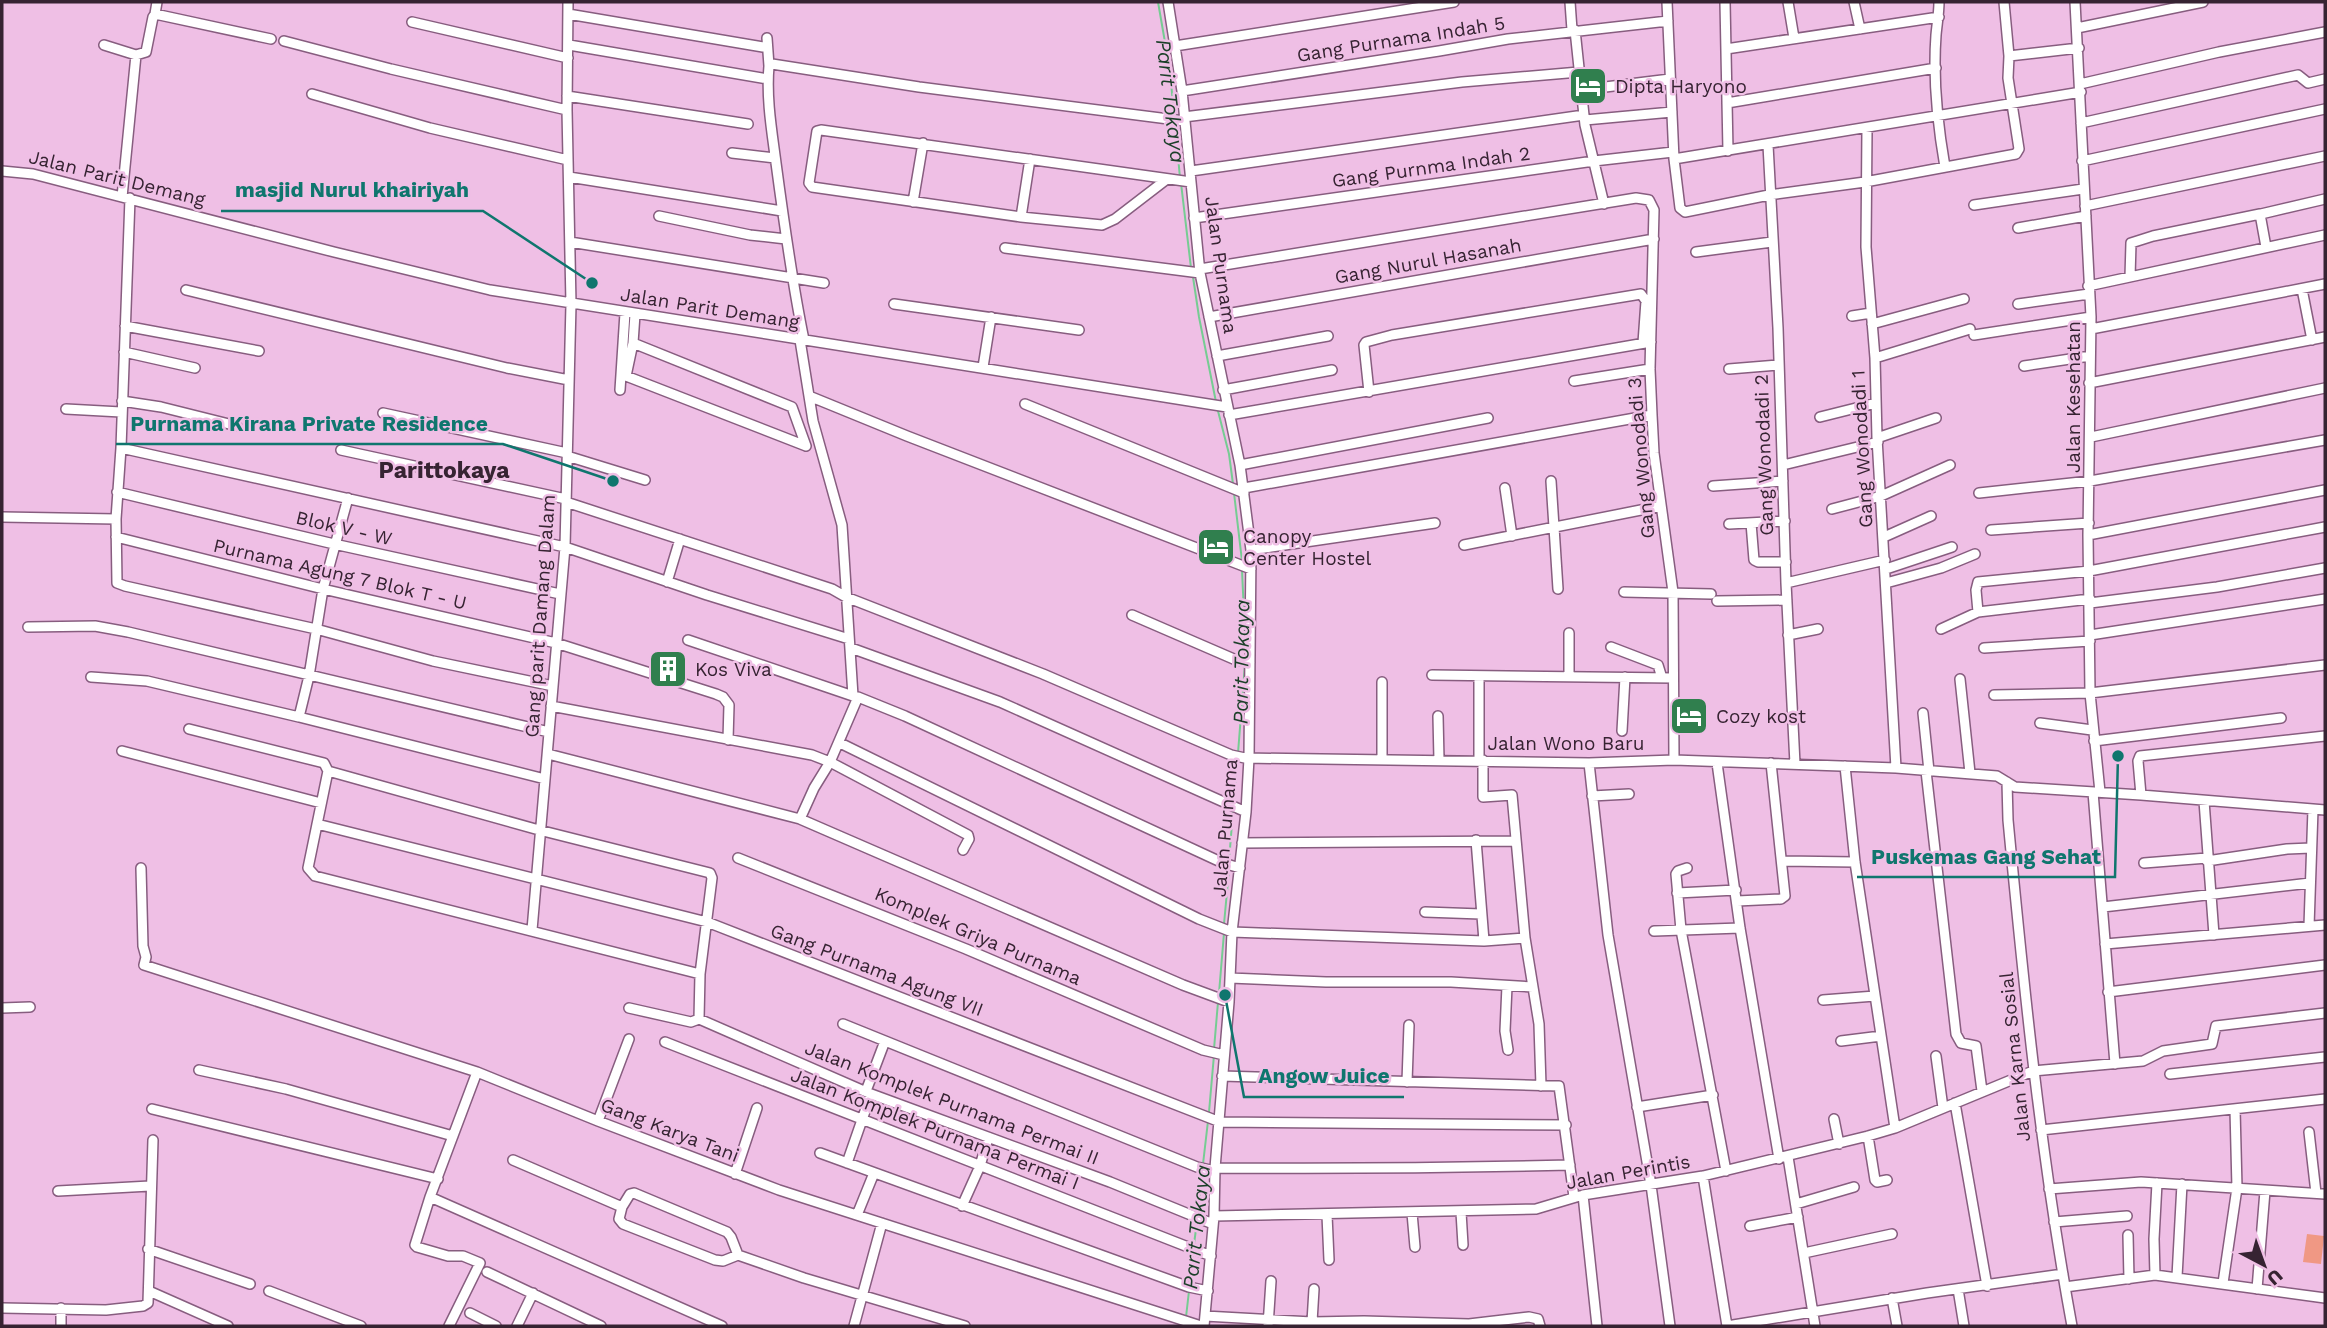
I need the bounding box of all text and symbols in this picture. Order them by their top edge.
street label: Gang Purnama Indah 5 [1295,11,1507,67]
water label: Parit Tokaya [1151,37,1191,165]
hotel icon: Dipta Haryono [1567,65,1609,107]
place label: Dipta Haryono [1615,75,1747,98]
street label: Gang Purnma Indah 2 [1330,142,1532,192]
street label: Jalan Parit Demang [26,145,208,211]
callout: masjid Nurul khairiyah [221,169,483,211]
text: masjid Nurul khairiyah [235,177,469,202]
street label: Jalan Purnama [1200,195,1242,335]
street label: Gang Nurul Hasanah [1333,233,1523,289]
street label: Jalan Parit Demang [619,282,802,334]
street label: Jalan Kesehatan [2062,321,2085,473]
street label: Gang Wonodadi 1 [1846,370,1878,528]
street label: Gang Wonodadi 2 [1750,374,1778,536]
street label: Gang Wonodadi 3 [1622,376,1660,540]
callout: Purnama Kirana Private Residence [116,402,503,444]
text: Purnama Kirana Private Residence [130,411,488,436]
district label: Parittokaya [378,457,510,484]
street label: Gang parit Damang Dalam [520,494,560,738]
street label: Blok V - W [294,506,394,550]
place label: Canopy Center Hostel [1243,525,1371,570]
hotel icon: Canopy Center Hostel [1195,526,1237,568]
street label: Purnama Agung 7 Blok T - U [211,534,469,614]
water label: Parit Tokaya [1227,599,1255,725]
building icon: Kos Viva [647,648,689,690]
place label: Kos Viva [695,658,772,681]
hotel icon: Cozy kost [1668,695,1710,737]
place label: Cozy kost [1716,705,1806,728]
street label: Jalan Wono Baru [1488,732,1644,755]
street label: Jalan Purnama [1208,758,1243,898]
callout: Puskemas Gang Sehat [1857,835,2115,877]
text: Puskemas Gang Sehat [1871,844,2101,869]
street label: Komplek Griya Purnama [871,882,1085,990]
street label: Gang Purnama Agung VII [767,919,987,1021]
street label: Jalan Karna Sosial [1995,971,2035,1143]
street label: Jalan Komplek Purnama Permai II [801,1036,1103,1170]
callout: Angow Juice [1244,1055,1404,1097]
street label: Jalan Komplek Purnama Permai I [787,1063,1083,1195]
text: Angow Juice [1258,1063,1390,1088]
street label: Gang Karya Tani [597,1093,743,1167]
street label: Jalan Perintis [1564,1150,1692,1194]
water label: Parit Tokaya [1177,1164,1215,1290]
north arrow [2229,1230,2299,1300]
text: U [2262,1264,2287,1291]

